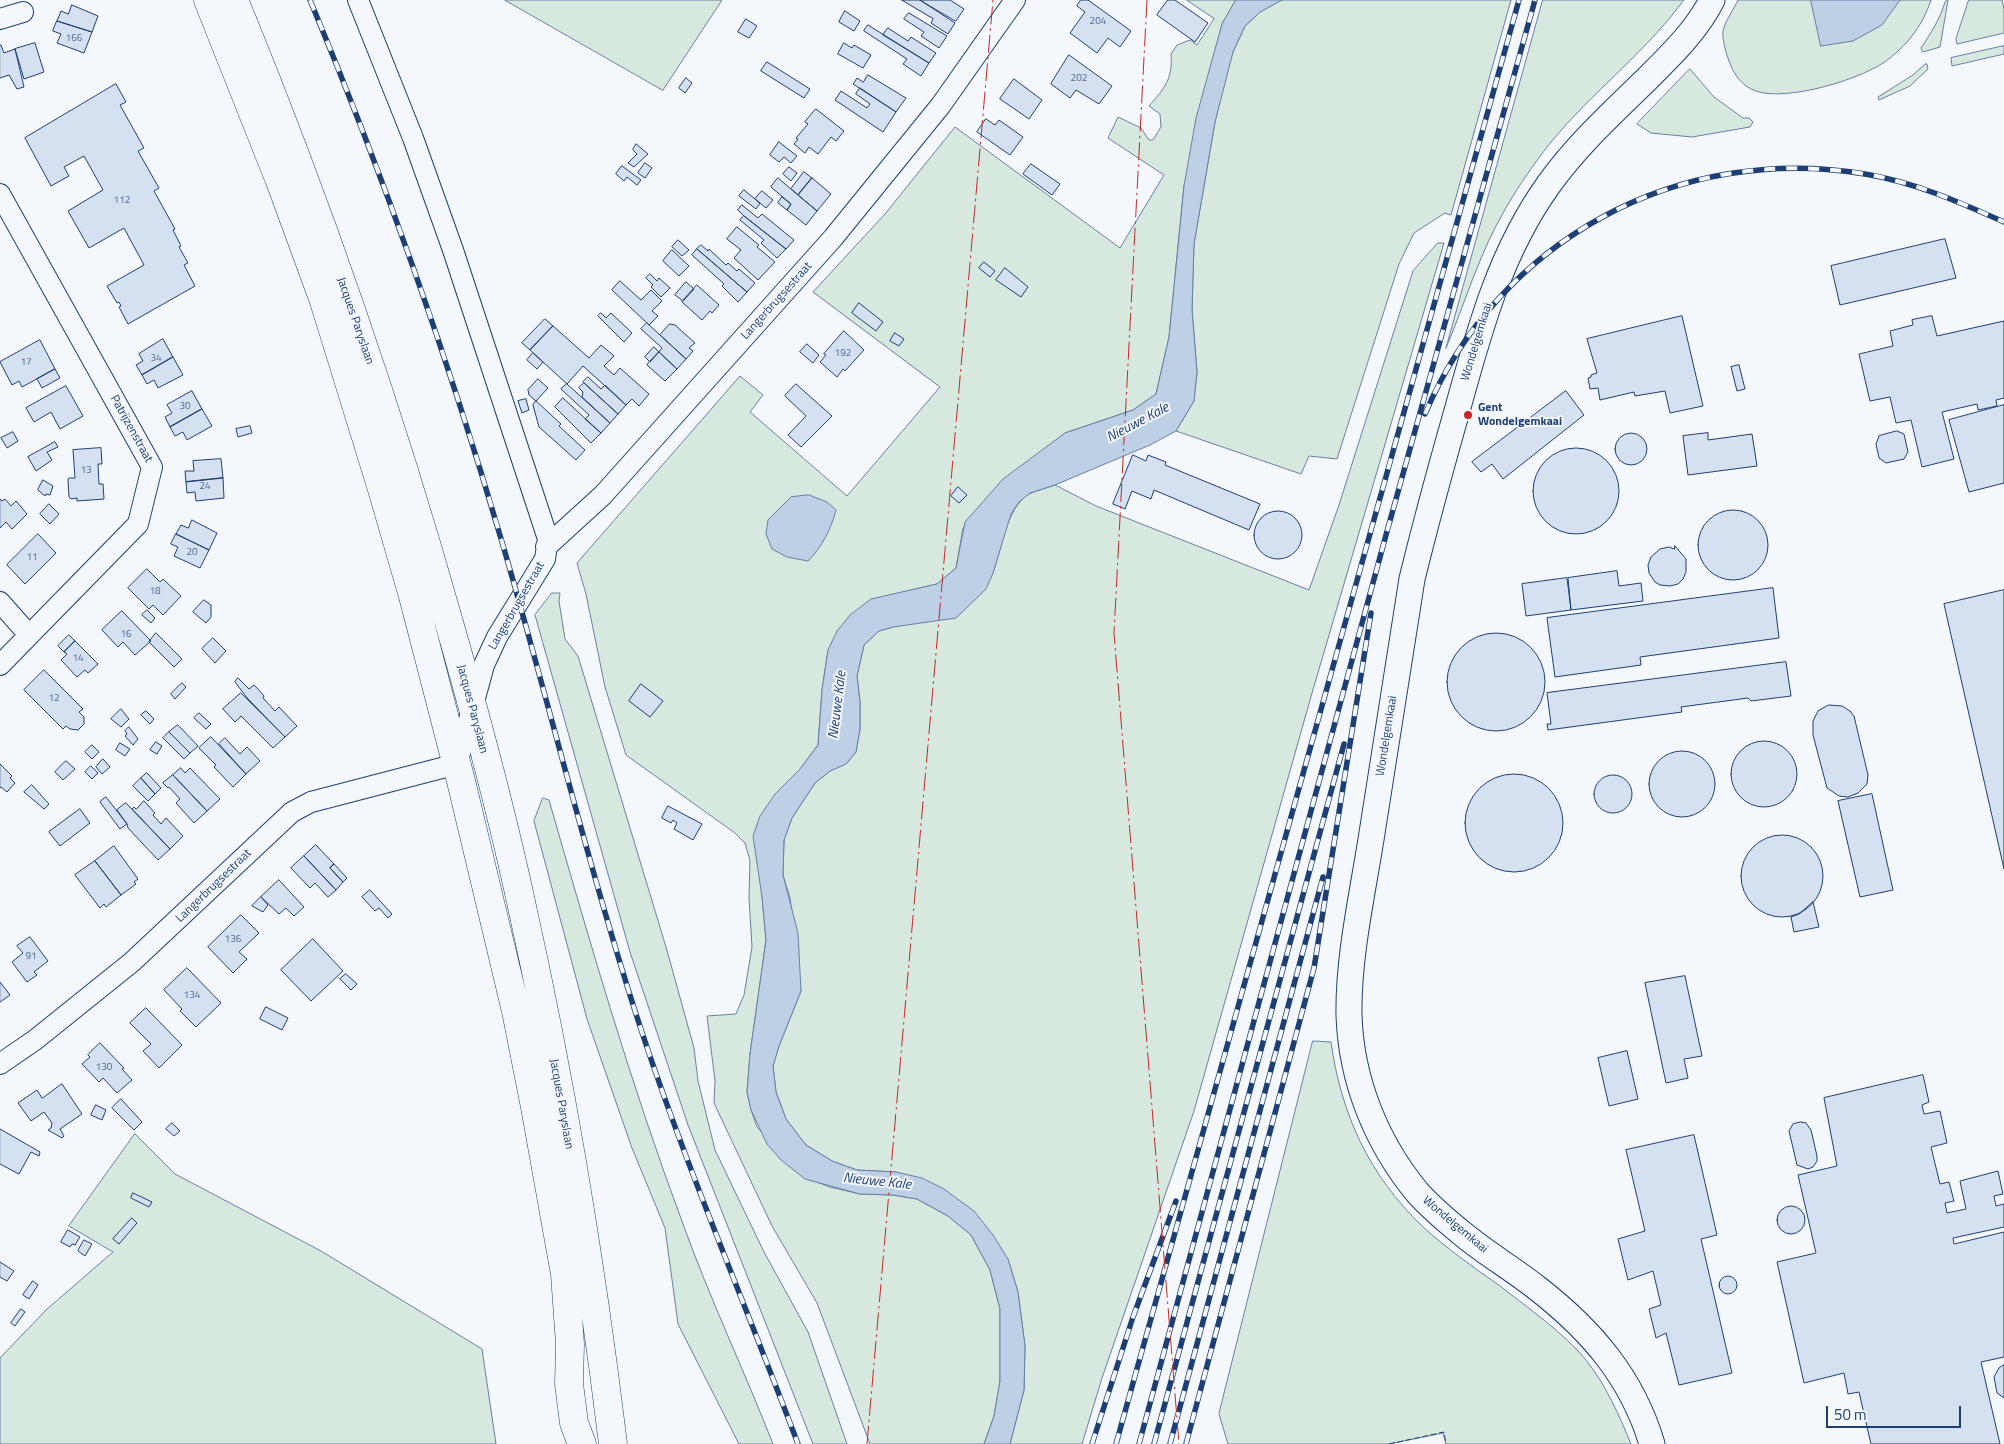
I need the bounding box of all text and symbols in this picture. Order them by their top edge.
house number: 204 [1090,16,1106,28]
house number: 166 [66,33,82,45]
house number: 202 [1071,73,1087,85]
house number: 112 [114,195,130,207]
street label: Langerbrugsestraat [738,259,816,343]
street label: Jacques Paryslaan [333,275,377,367]
street label: Wondelgemkaai [1458,301,1496,383]
house number: 192 [835,348,851,360]
house number: 34 [150,353,162,365]
house number: 17 [20,357,32,369]
street label: Patrijzenstraat [107,393,155,465]
water label: Nieuwe Kale [1104,400,1172,446]
house number: 30 [179,401,191,413]
place label: Gent Wondelgemkaai [1478,401,1562,429]
marker: Gent Wondelgemkaai [1462,409,1474,421]
house number: 13 [80,465,92,477]
house number: 24 [199,481,211,493]
house number: 20 [186,547,198,559]
house number: 11 [26,552,38,564]
street label: Langerbrugsestraat [486,559,548,653]
house number: 18 [149,586,161,598]
house number: 16 [120,629,132,641]
house number: 14 [72,653,84,665]
street label: Jacques Paryslaan [453,663,491,755]
water label: Nieuwe Kale [825,670,851,740]
house number: 12 [48,693,60,705]
street label: Wondelgemkaai [1374,695,1400,777]
street label: Langerbrugsestraat [173,846,255,926]
house number: 136 [225,934,241,946]
house number: 91 [25,951,37,963]
house number: 134 [184,990,200,1002]
street label: Jacques Paryslaan [546,1058,576,1150]
house number: 130 [96,1062,112,1074]
water label: Nieuwe Kale [842,1170,912,1194]
street label: Wondelgemkaai [1419,1193,1491,1257]
scale bar [1829,1396,1964,1428]
text: 50 m [1834,1403,1867,1426]

